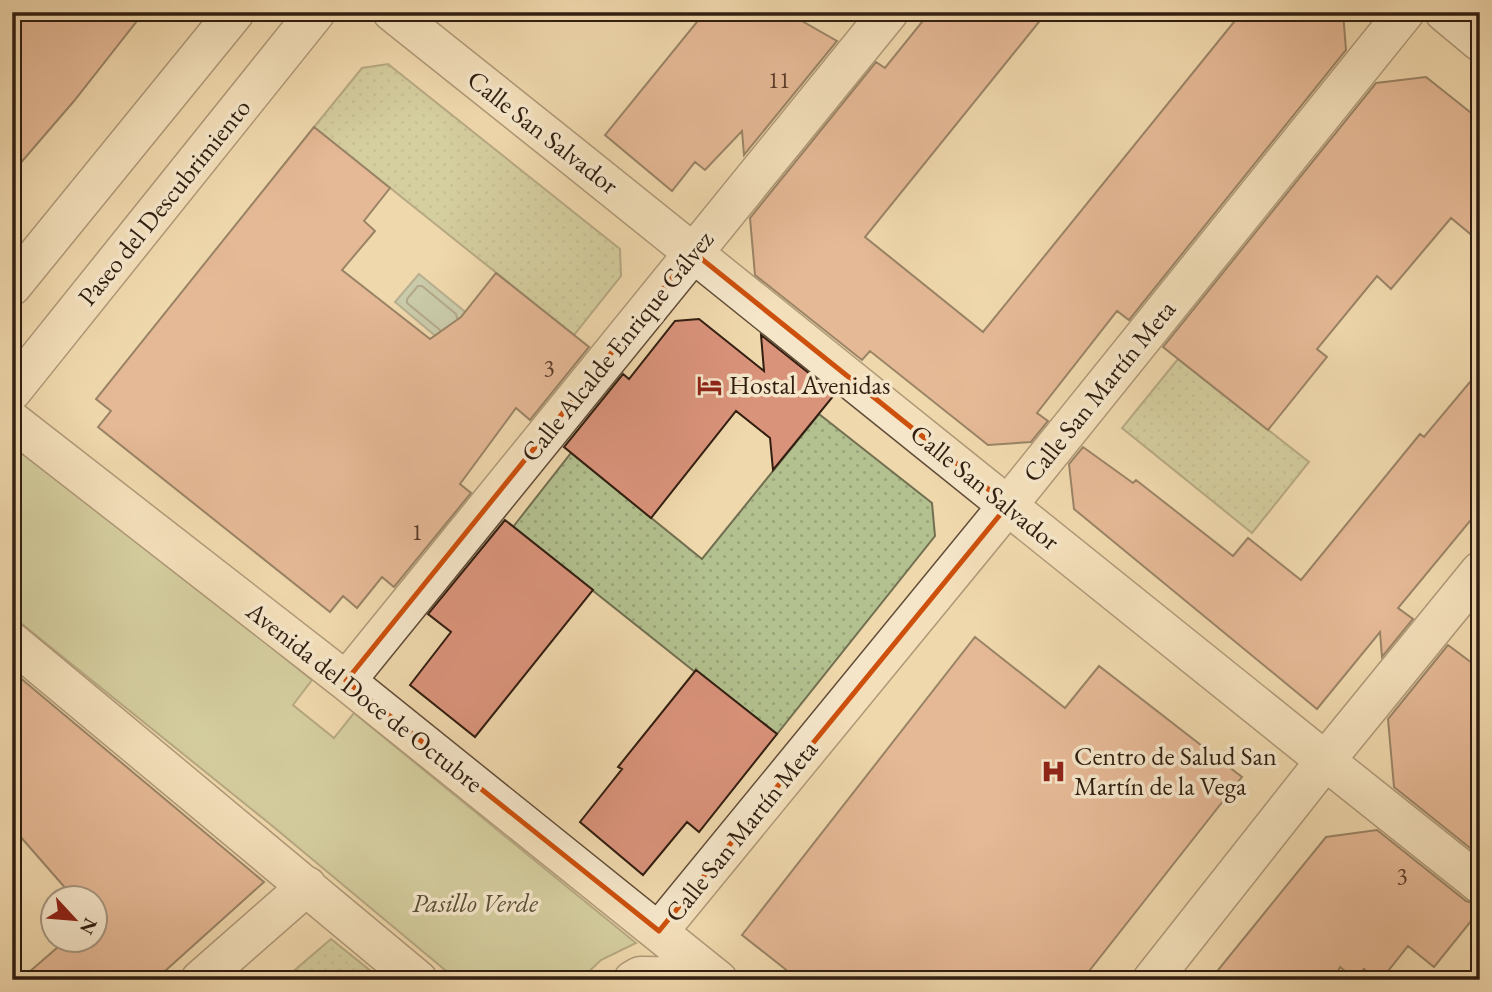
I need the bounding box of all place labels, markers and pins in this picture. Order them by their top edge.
place label: Hostal Avenidas [729,368,890,402]
hotel icon: Hostal Avenidas [695,371,723,399]
place label: Centro de Salud San Martín de la Vega [1074,739,1277,803]
hospital icon: Centro de Salud San Martín de la Vega [1040,757,1068,785]

